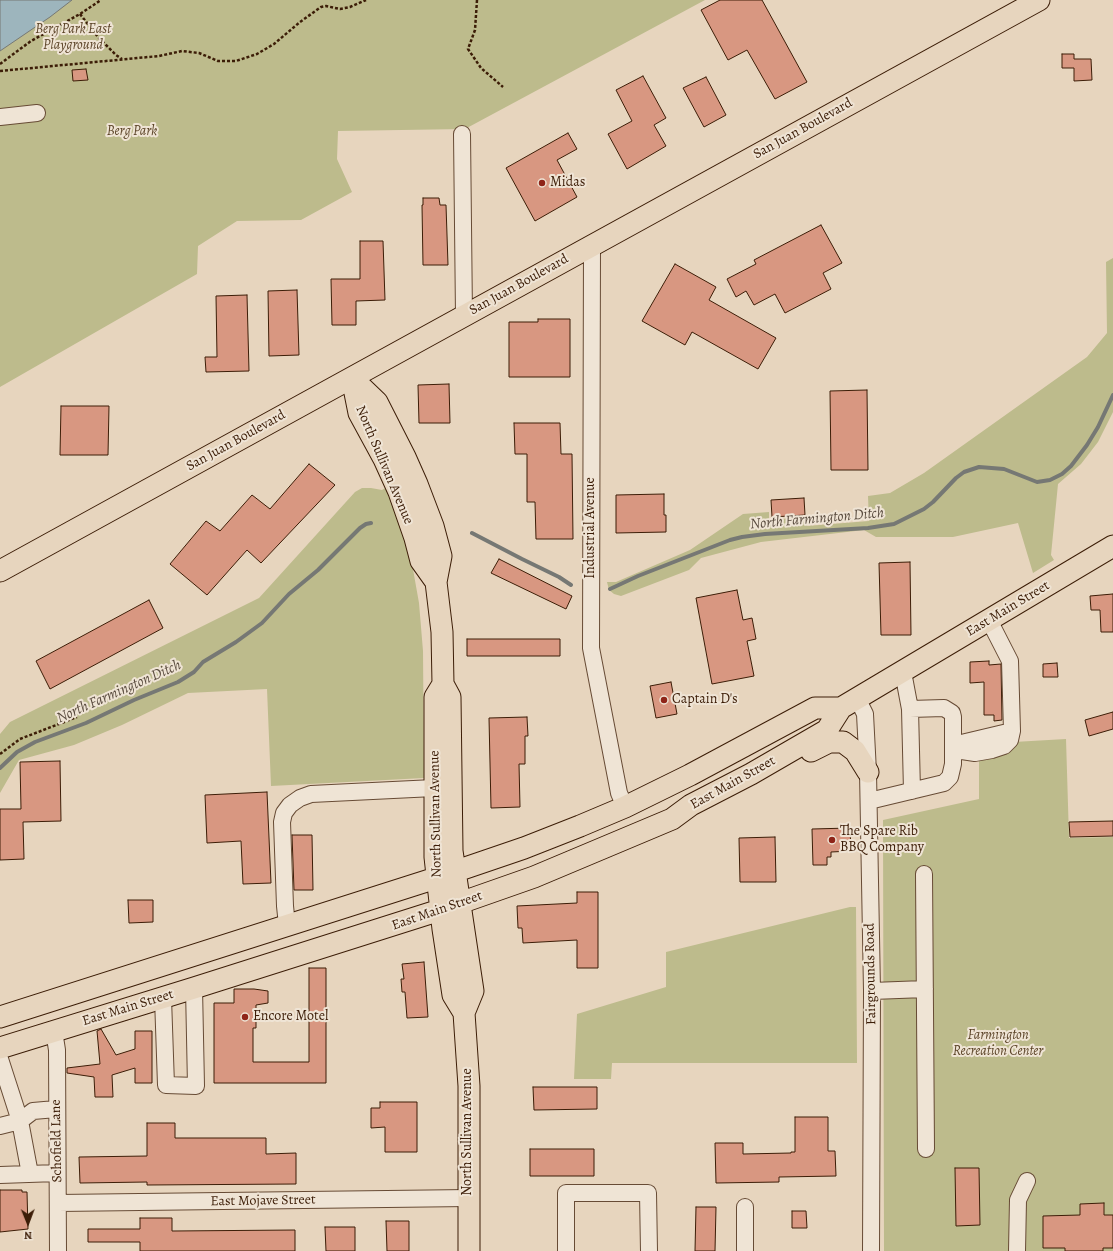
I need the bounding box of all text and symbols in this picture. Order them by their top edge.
park label: Berg Park East Playground [35,22,111,54]
street label: San Juan Boulevard [751,95,855,163]
park label: Berg Park [107,124,157,140]
place label: Midas [550,175,585,191]
marker: Midas [537,178,547,188]
street label: San Juan Boulevard [467,251,571,319]
street label: North Sullivan Avenue [351,403,417,527]
street label: San Juan Boulevard [184,407,288,475]
street label: Industrial Avenue [583,477,599,579]
water label: North Farmington Ditch [749,504,885,534]
street label: East Main Street [963,577,1053,641]
water label: North Farmington Ditch [54,656,184,728]
place label: Captain D's [672,692,738,708]
marker: Captain D's [659,695,669,705]
street label: North Sullivan Avenue [426,750,446,878]
street label: East Main Street [688,753,778,813]
place label: The Spare Rib BBQ Company [840,824,924,856]
marker: The Spare Rib BBQ Company [827,835,837,845]
street label: East Main Street [390,888,484,934]
street label: Fairgrounds Road [862,923,880,1025]
street label: East Main Street [80,986,176,1030]
place label: Encore Motel [253,1009,328,1025]
marker: Encore Motel [240,1012,250,1022]
park label: Farmington Recreation Center [953,1028,1043,1060]
street label: North Sullivan Avenue [460,1068,476,1196]
street label: Schofield Lane [48,1099,66,1183]
street label: East Mojave Street [210,1192,316,1210]
north arrow [8,1203,48,1243]
text: N [24,1228,32,1243]

